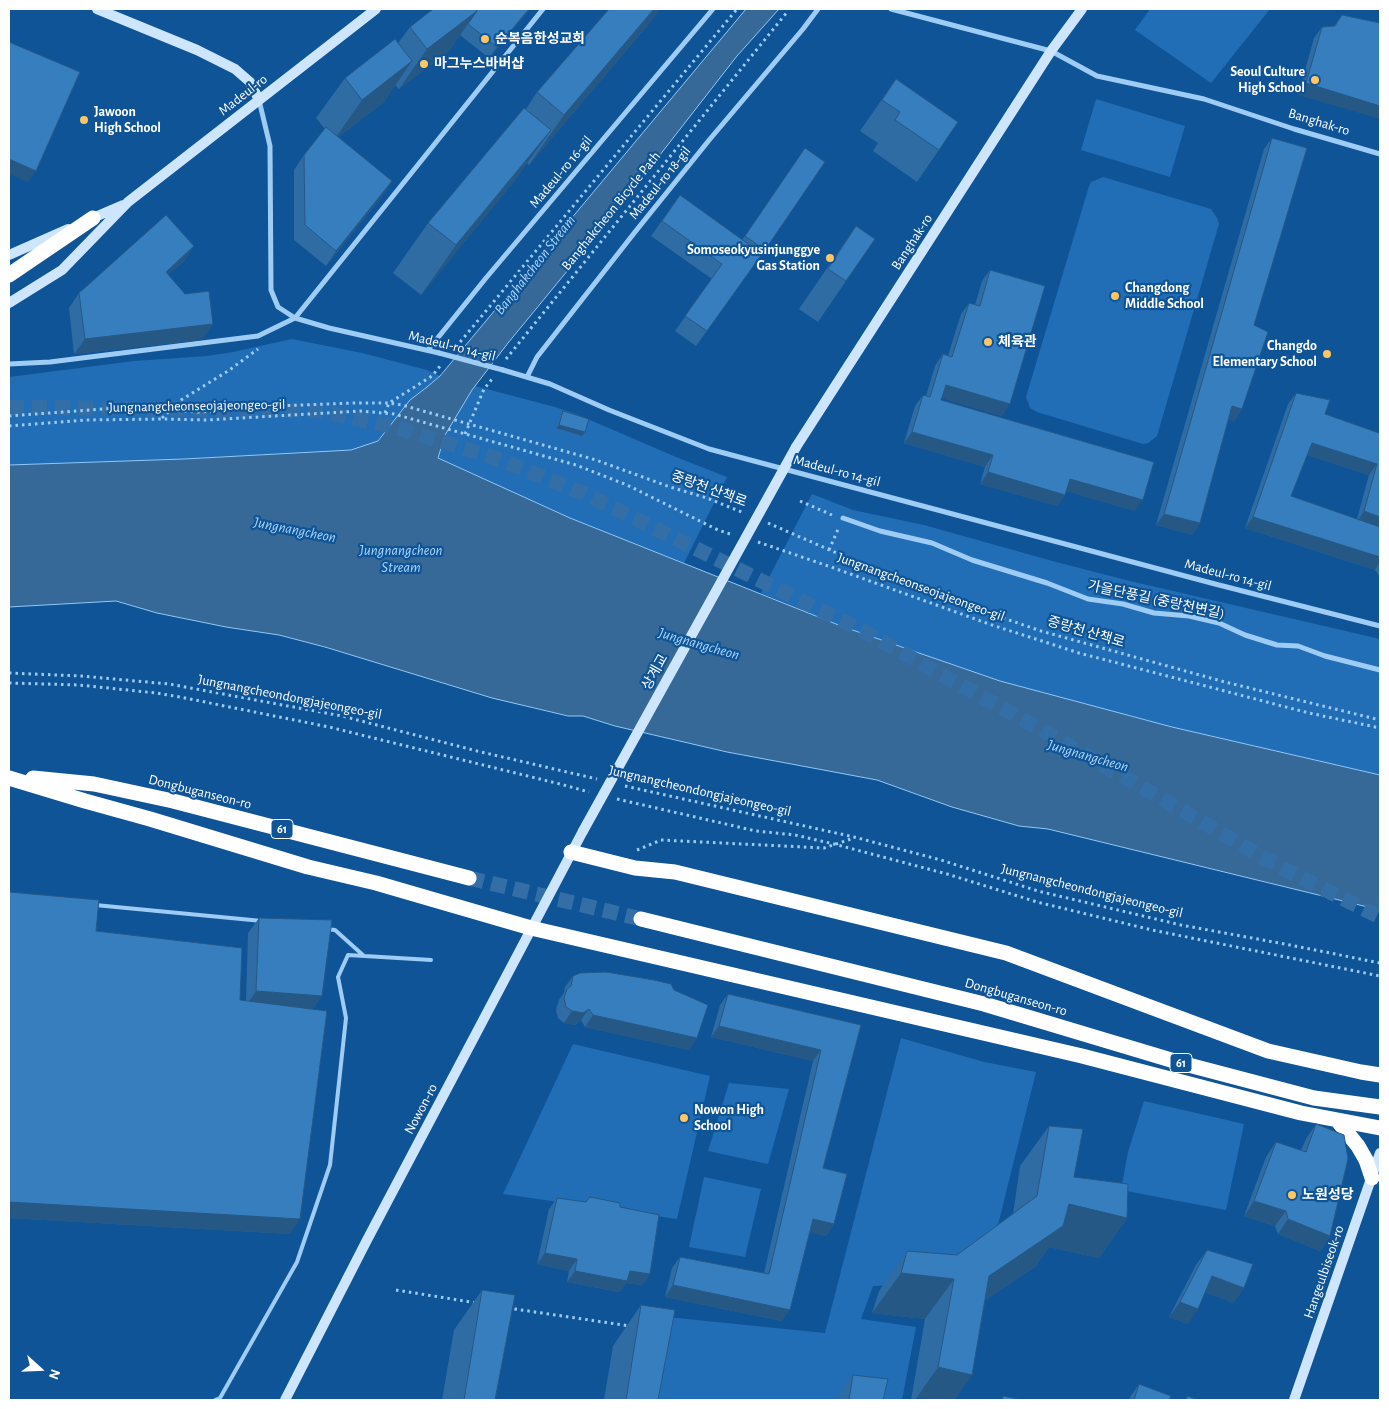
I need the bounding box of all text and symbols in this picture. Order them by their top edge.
place label: 순복음한성교회 [495,31,585,47]
marker: 순복음한성교회 [479,33,491,45]
place label: 마그누스바버샵 [434,56,524,72]
marker: 마그누스바버샵 [418,58,430,70]
place label: Seoul Culture High School [1230,64,1305,96]
street label: Madeul-ro [215,71,271,119]
marker: Seoul Culture High School [1309,74,1321,86]
place label: Jawoon High School [94,104,161,136]
street label: Banghak-ro [1286,105,1352,139]
marker: Jawoon High School [78,114,90,126]
street label: Madeul-ro 16-gil [526,133,596,211]
street label: Madeul-ro 18-gil [625,143,695,223]
street label: Banghakcheon Bicycle Path [558,148,664,274]
street label: Banghak-ro [888,211,936,273]
water label: Banghakcheon Stream [491,212,579,318]
place label: Somoseokyusinjunggye Gas Station [687,242,820,274]
marker: Somoseokyusinjunggye Gas Station [824,252,836,264]
place label: Changdong Middle School [1125,280,1204,312]
marker: Changdong Middle School [1109,290,1121,302]
street label: Madeul-ro 14-gil [407,327,497,365]
place label: 체육관 [998,334,1037,350]
marker: 체육관 [982,336,994,348]
place label: Changdo Elementary School [1212,338,1317,371]
marker: Changdo Elementary School [1321,348,1333,360]
street label: Jungnangcheonseojajeongeo-gil [108,396,286,416]
street label: Madeul-ro 14-gil [792,451,882,491]
street label: 중랑천 산책로 [669,467,749,511]
water label: Jungnangcheon [252,513,338,547]
water label: Jungnangcheon Stream [359,541,443,576]
street label: Jungnangcheonseojajeongeo-gil [835,549,1007,625]
street label: Madeul-ro 14-gil [1183,555,1273,595]
street label: 가을단풍길 (중랑천변길) [1086,577,1226,623]
street label: 중랑천 산책로 [1045,613,1127,651]
water label: Jungnangcheon [657,624,741,664]
street label: 상계교 [638,651,672,693]
street label: Jungnangcheondongjajeongeo-gil [197,671,383,723]
water label: Jungnangcheon [1046,736,1130,776]
street label: Jungnangcheondongjajeongeo-gil [607,762,793,820]
street label: Dongbuganseon-ro [147,771,253,813]
road number: 61 [271,820,293,839]
street label: Jungnangcheondongjajeongeo-gil [999,860,1185,922]
street label: Dongbuganseon-ro [963,974,1069,1020]
road number: 61 [1170,1054,1192,1072]
street label: Nowon-ro [401,1081,441,1137]
place label: Nowon High School [694,1102,764,1134]
marker: Nowon High School [678,1112,690,1124]
place label: 노원성당 [1302,1187,1354,1203]
marker: 노원성당 [1286,1189,1298,1201]
street label: Hangeulbiseok-ro [1300,1223,1348,1321]
north arrow [15,1344,65,1394]
text: N [46,1367,62,1381]

